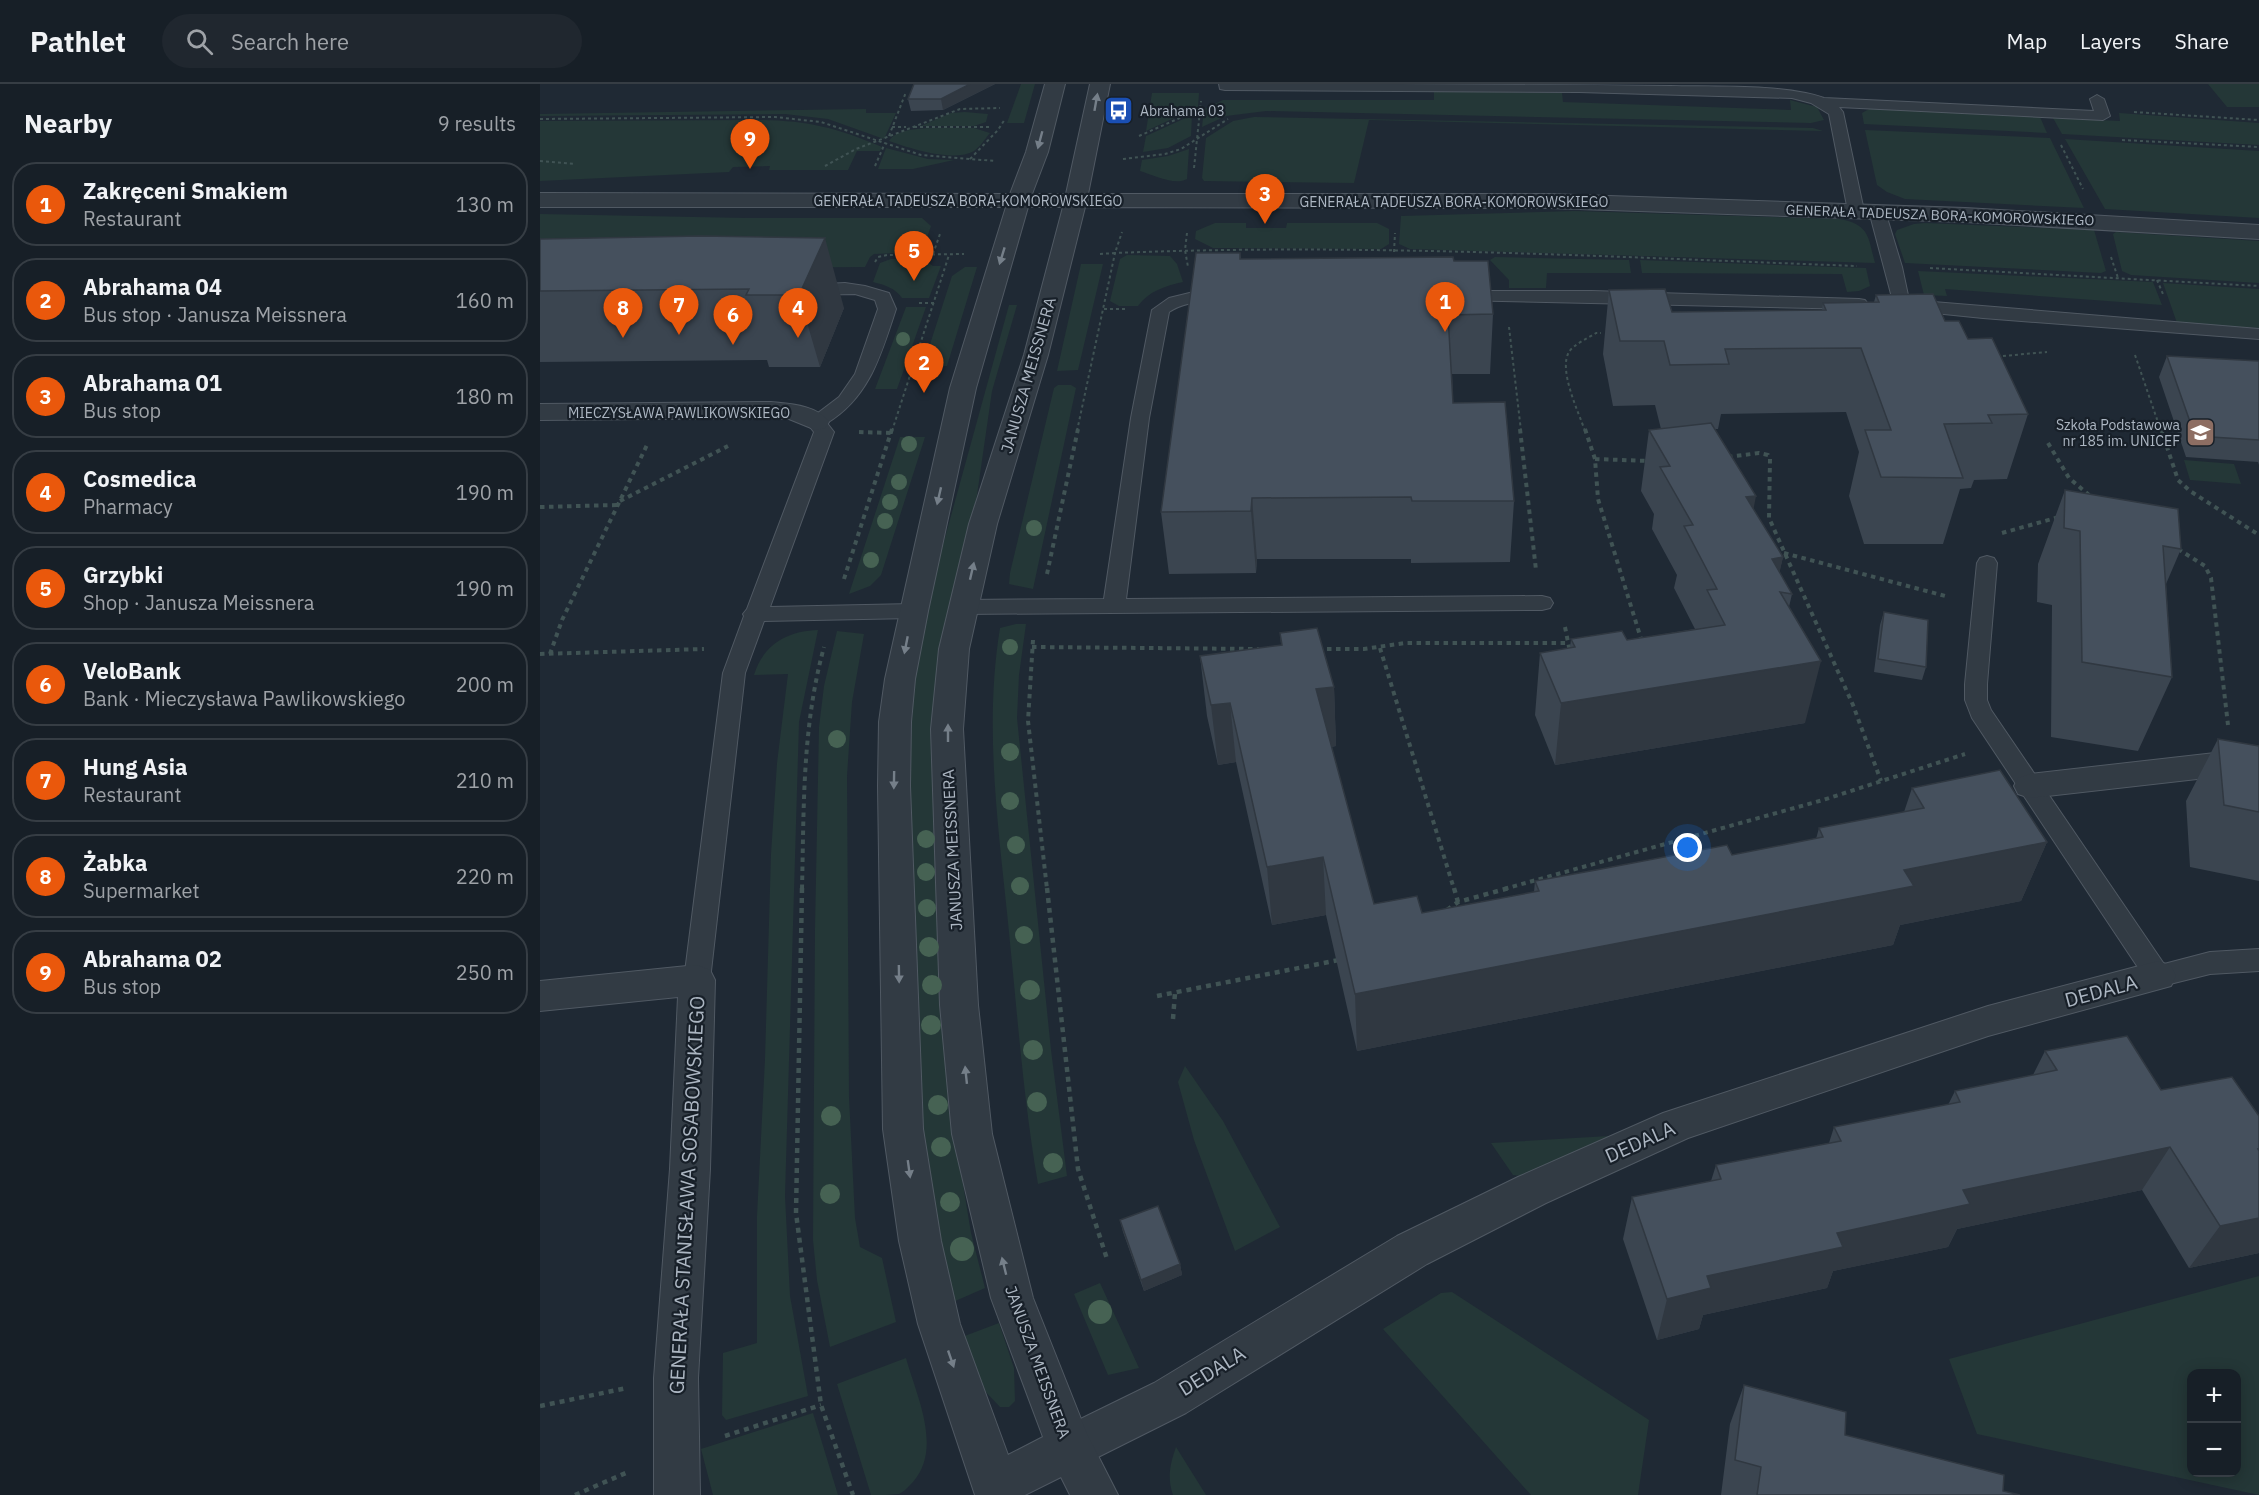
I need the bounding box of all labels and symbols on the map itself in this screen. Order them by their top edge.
one-way arrow [1092,92,1101,111]
bus stop icon: Abrahama 03 [1103,95,1135,127]
place label: Abrahama 03 [1140,102,1225,120]
pin: 9 [730,120,770,169]
one-way arrow [1034,131,1044,150]
pin: 3 [1246,174,1284,224]
street label: GENERAŁA TADEUSZA BORA-KOMOROWSKIEGO [814,192,1122,210]
street label: GENERAŁA TADEUSZA BORA-KOMOROWSKIEGO [1300,193,1608,211]
street label: GENERAŁA TADEUSZA BORA-KOMOROWSKIEGO [1785,201,2095,229]
pin: 5 [894,232,934,281]
one-way arrow [997,247,1006,265]
pin: 1 [1426,282,1464,332]
pin: 7 [660,286,698,335]
pin: 8 [604,288,643,338]
pin: 4 [778,288,818,338]
street label: JANUSZA MEISSNERA [996,295,1060,455]
pin: 6 [714,296,752,345]
pin: 2 [904,344,944,393]
street label: MIECZYSŁAWA PAWLIKOWSKIEGO [568,404,790,422]
place label: Szkoła Podstawowa nr 185 im. UNICEF [2056,416,2181,450]
school or university icon: Szkoła Podstawowa nr 185 im. UNICEF [2185,417,2217,449]
one-way arrow [933,486,943,505]
one-way arrow [967,562,977,581]
one-way arrow [901,636,910,655]
one-way arrow [943,724,953,743]
street label: JANUSZA MEISSNERA [938,769,966,931]
one-way arrow [889,770,899,789]
your location [1673,833,1702,862]
one-way arrow [894,965,904,984]
street label: DEDALA [2061,968,2140,1013]
street label: GENERAŁA STANISŁAWA SOSABOWSKIEGO [663,995,710,1395]
one-way arrow [961,1065,971,1084]
street label: DEDALA [1600,1114,1679,1169]
one-way arrow [904,1160,913,1179]
one-way arrow [998,1256,1008,1275]
street label: JANUSZA MEISSNERA [1001,1283,1075,1441]
street label: DEDALA [1173,1339,1251,1402]
one-way arrow [947,1350,956,1368]

